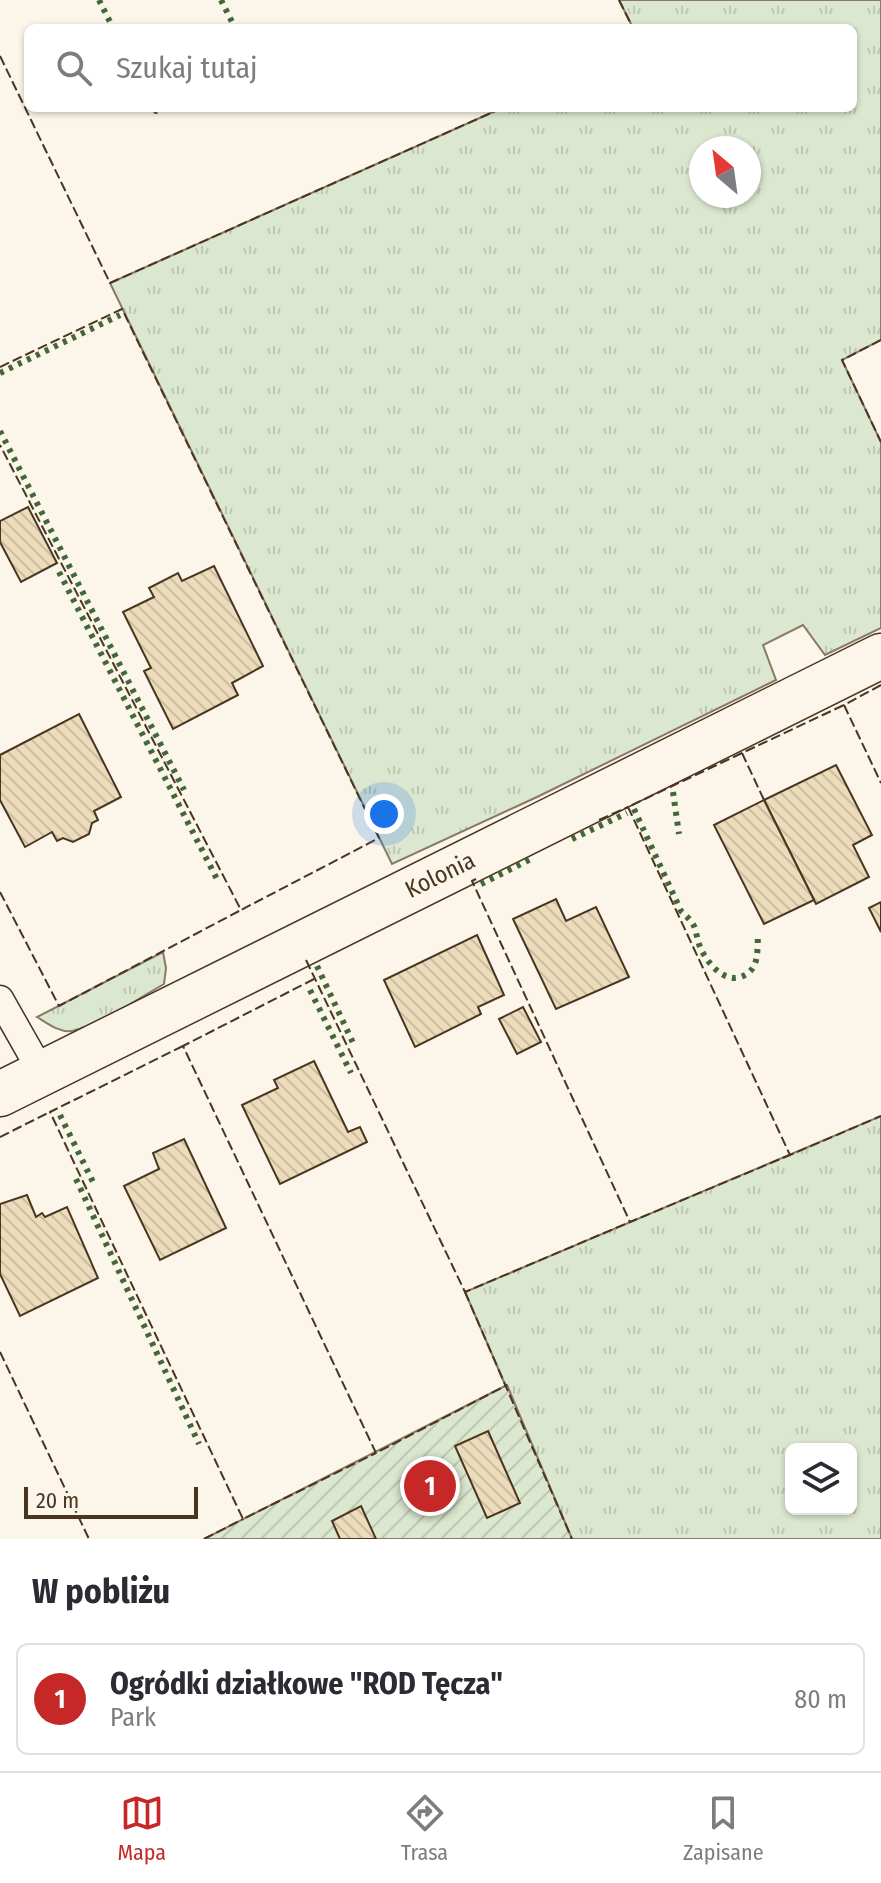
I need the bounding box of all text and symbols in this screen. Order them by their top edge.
search box [24,24,857,112]
icon: search [52,46,96,90]
text: Szukaj tutaj [116,50,257,86]
north arrow [689,136,761,208]
your location [364,794,404,834]
street label: Kolonia [400,846,480,904]
map controls [785,1443,857,1515]
button: layers [785,1443,857,1515]
pin: 1 [404,1456,456,1516]
scale bar [24,1483,198,1519]
text: 20 m [36,1487,79,1514]
text: W pobliżu [32,1571,170,1612]
text: Ogródki działkowe "ROD Tęcza" [110,1666,503,1702]
text: 1 [55,1684,66,1715]
text: 80 m [794,1684,847,1715]
text: Park [110,1702,156,1733]
tab: Mapa [117,1791,166,1866]
tab: Trasa [401,1791,448,1866]
tab: Zapisane [683,1791,764,1866]

